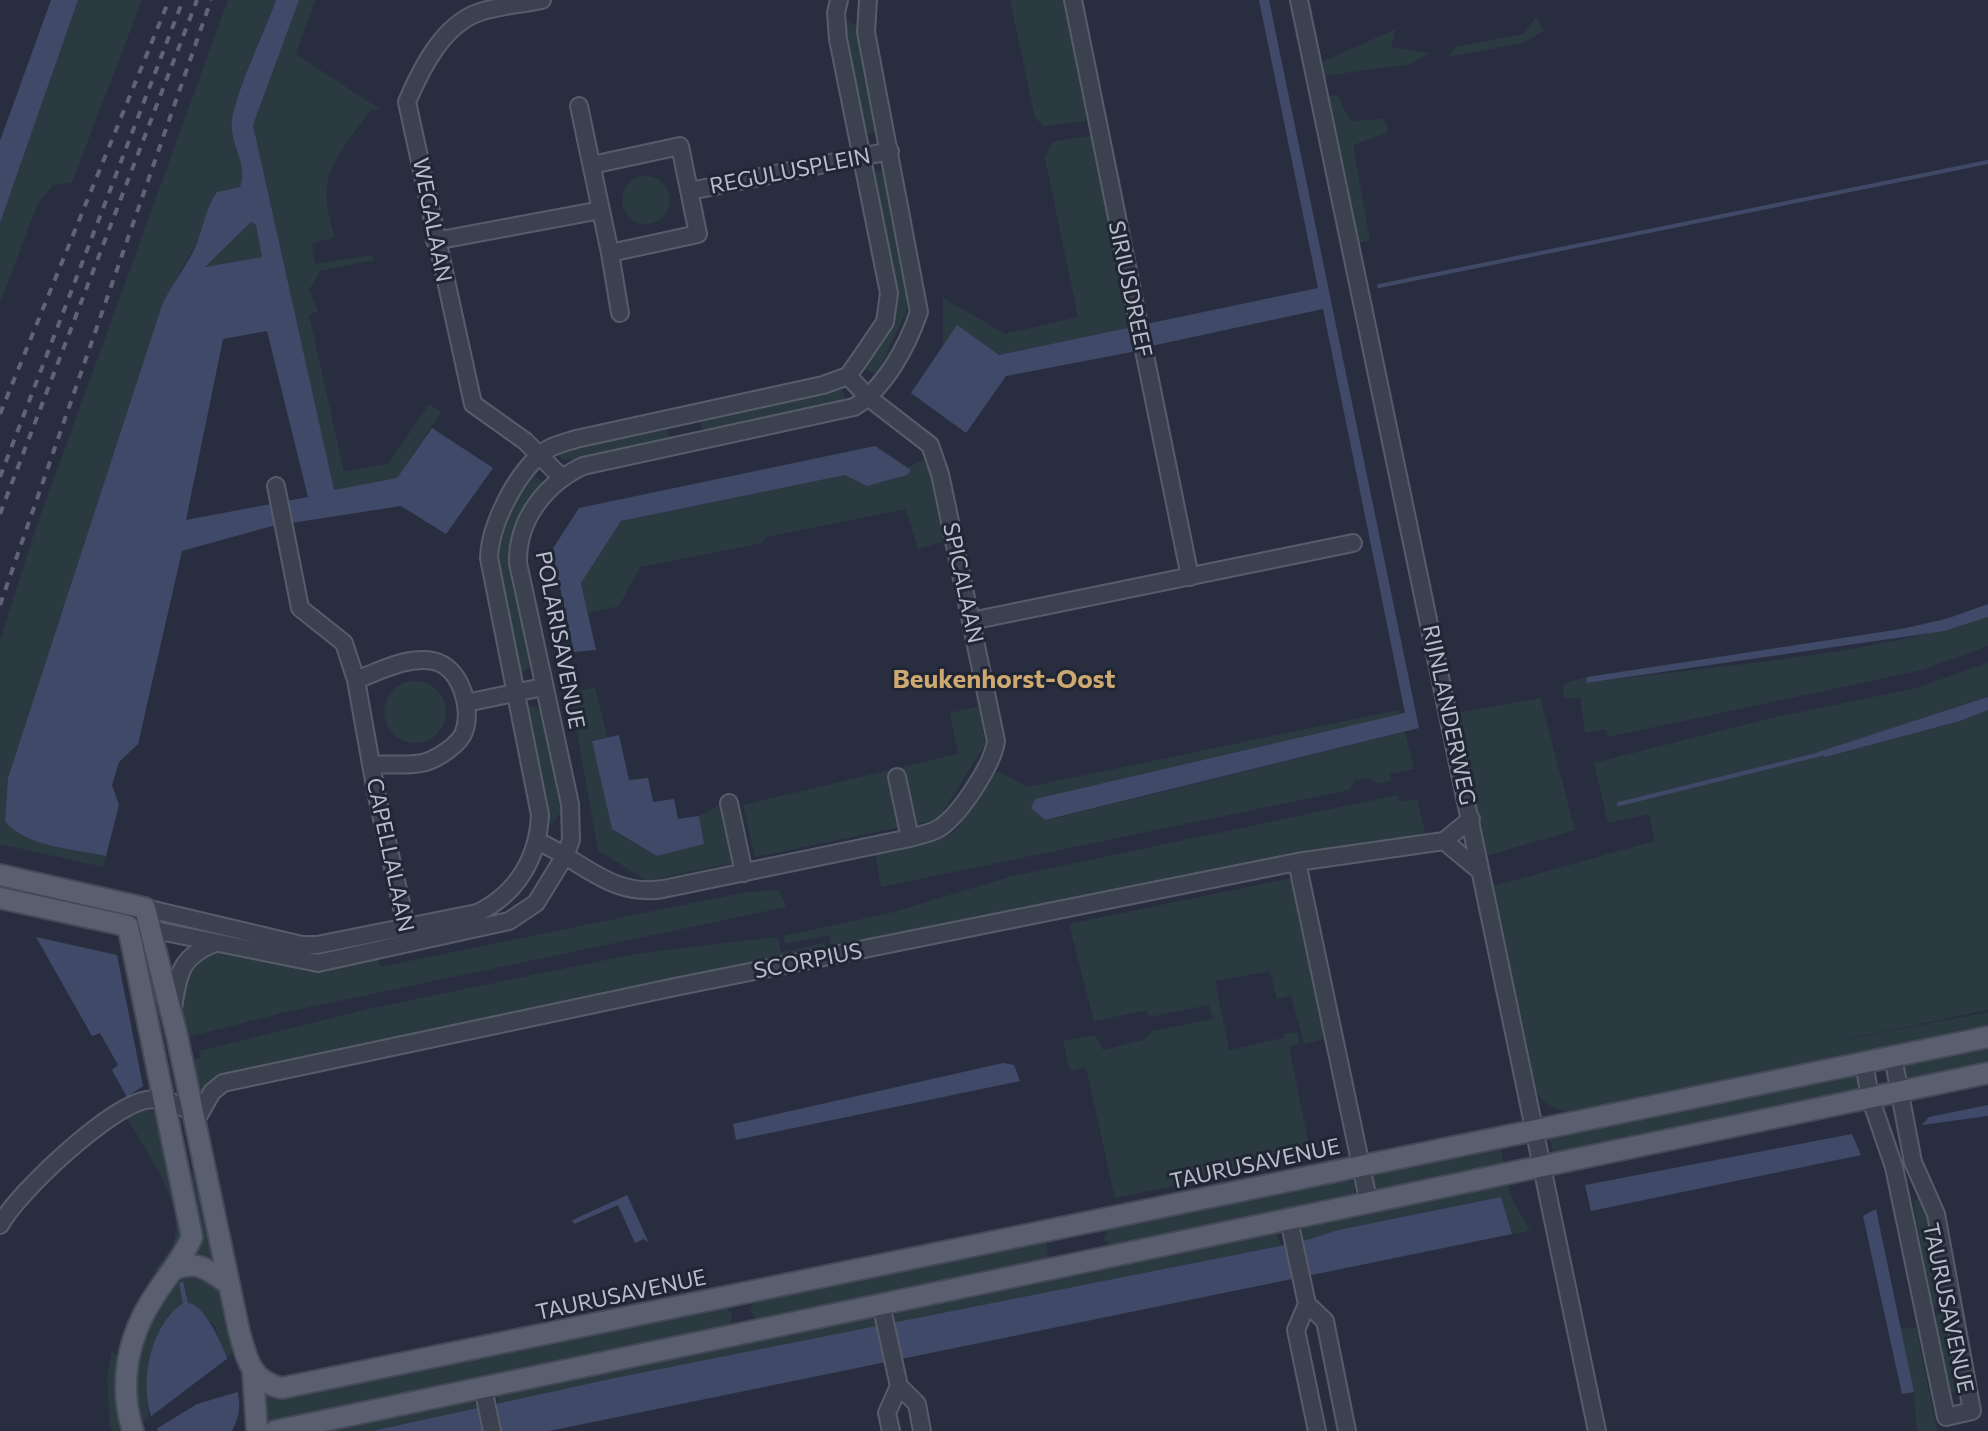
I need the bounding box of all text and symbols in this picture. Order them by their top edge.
street label: REGULUSPLEIN [707,142,873,200]
street label: WEGALAAN [407,155,457,285]
street label: SIRIUSDREEF [1103,218,1157,360]
street label: SPICALAAN [937,520,989,646]
street label: POLARISAVENUE [530,549,590,731]
street label: RIJNLANDERWEG [1417,623,1481,807]
district label: Beukenhorst-Oost [892,663,1116,695]
street label: CAPELLALAAN [361,775,419,935]
street label: SCORPIUS [752,938,864,984]
street label: TAURUSAVENUE [1167,1133,1343,1195]
street label: TAURUSAVENUE [1917,1220,1979,1396]
street label: TAURUSAVENUE [533,1264,709,1326]

